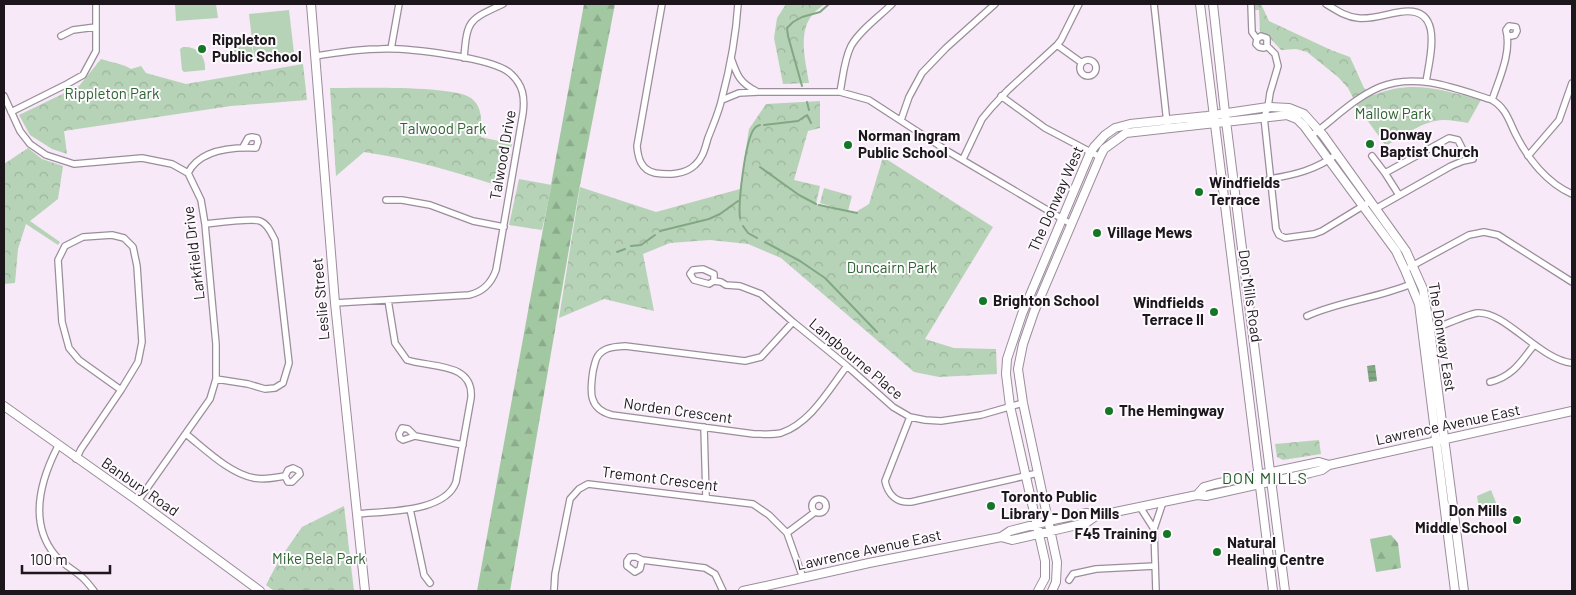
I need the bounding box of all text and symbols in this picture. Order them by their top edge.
place label: Rippleton Public School [212,30,302,65]
marker: Rippleton Public School [196,43,208,55]
park label: Rippleton Park [65,84,160,102]
park label: Mallow Park [1355,104,1432,122]
street label: Talwood Drive [485,108,519,201]
park label: Talwood Park [399,119,487,137]
place label: Donway Baptist Church [1380,125,1479,160]
place label: Norman Ingram Public School [858,126,960,161]
marker: Donway Baptist Church [1364,138,1376,150]
marker: Norman Ingram Public School [842,139,854,151]
street label: The Donway West [1024,143,1086,254]
place label: Windfields Terrace [1209,173,1281,208]
marker: Windfields Terrace [1193,186,1205,198]
street label: Larkfield Drive [178,205,208,301]
place label: Village Mews [1107,223,1193,241]
marker: Village Mews [1091,227,1103,239]
street label: Don Mills Road [1236,248,1266,343]
street label: Leslie Street [307,257,333,341]
park label: Duncairn Park [847,258,938,276]
street label: The Donway East [1425,281,1461,393]
place label: Brighton School [993,291,1099,309]
place label: Windfields Terrace II [1133,293,1204,328]
marker: Brighton School [977,295,989,307]
marker: Windfields Terrace II [1208,306,1220,318]
street label: Langbourne Place [806,314,907,403]
street label: Norden Crescent [622,393,734,427]
street label: Lawrence Avenue East [1374,400,1522,448]
place label: The Hemingway [1119,401,1225,419]
marker: The Hemingway [1103,405,1115,417]
street label: Banbury Road [98,453,183,519]
street label: Tremont Crescent [601,462,719,494]
district label: DON MILLS [1222,468,1308,487]
place label: Toronto Public Library - Don Mills [1001,487,1120,522]
marker: Toronto Public Library - Don Mills [985,500,997,512]
place label: Don Mills Middle School [1415,501,1507,536]
marker: Don Mills Middle School [1511,514,1523,526]
place label: F45 Training [1075,524,1157,542]
street label: Lawrence Avenue East [795,525,943,573]
marker: F45 Training [1161,528,1173,540]
place label: Natural Healing Centre [1227,533,1324,568]
scale bar [22,542,110,574]
marker: Natural Healing Centre [1211,546,1223,558]
park label: Mike Bela Park [272,549,366,567]
text: 100 m [30,550,68,568]

